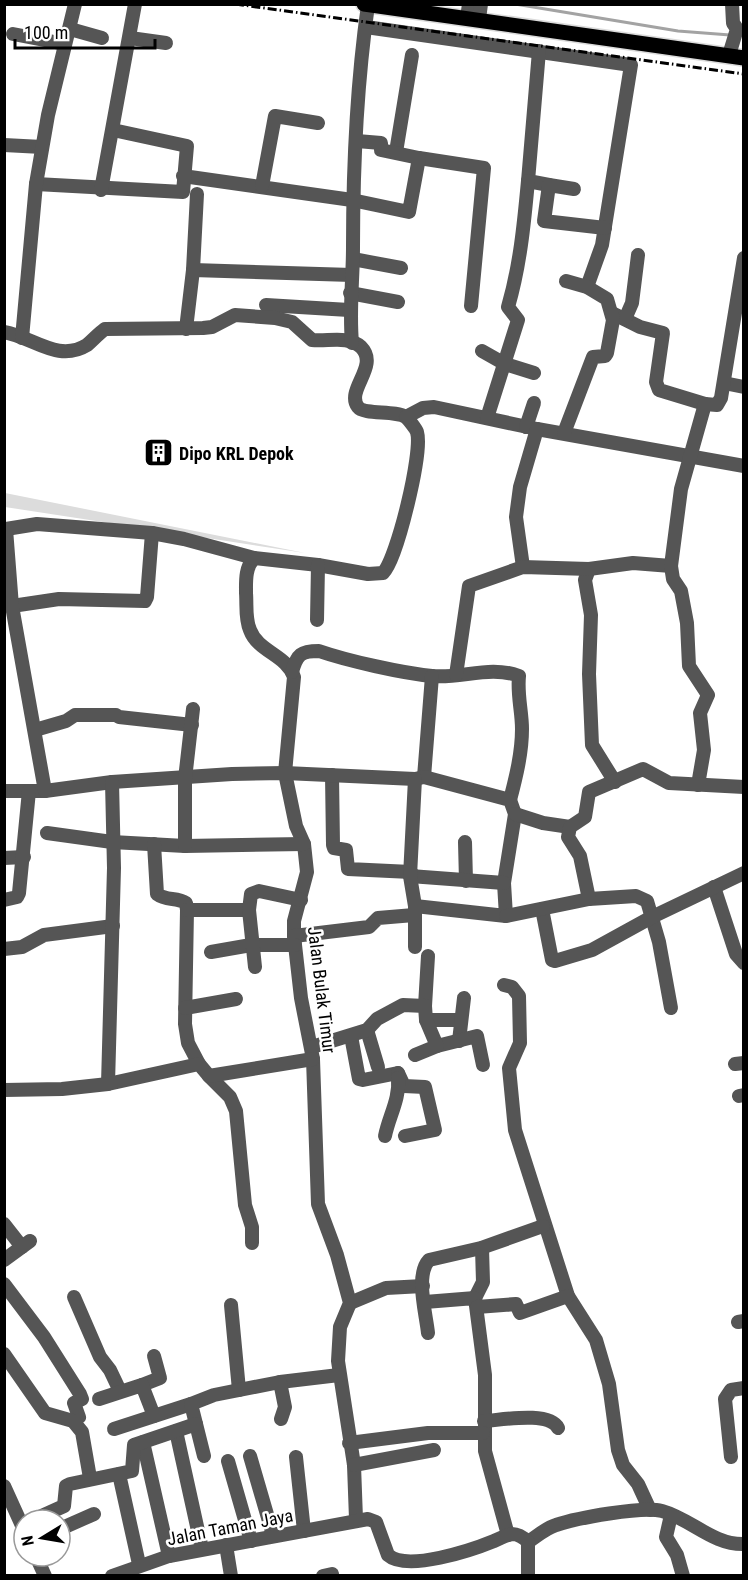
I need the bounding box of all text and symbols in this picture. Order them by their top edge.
scale bar [15,12,154,50]
text: 100 m [24,22,68,43]
building icon: Dipo KRL Depok [142,437,174,469]
place label: Dipo KRL Depok [179,443,294,464]
street label: Jalan Bulak Timur [304,926,340,1055]
street label: Jalan Taman Jaya [165,1505,295,1549]
north arrow [12,1508,72,1568]
text: N [18,1534,38,1547]

